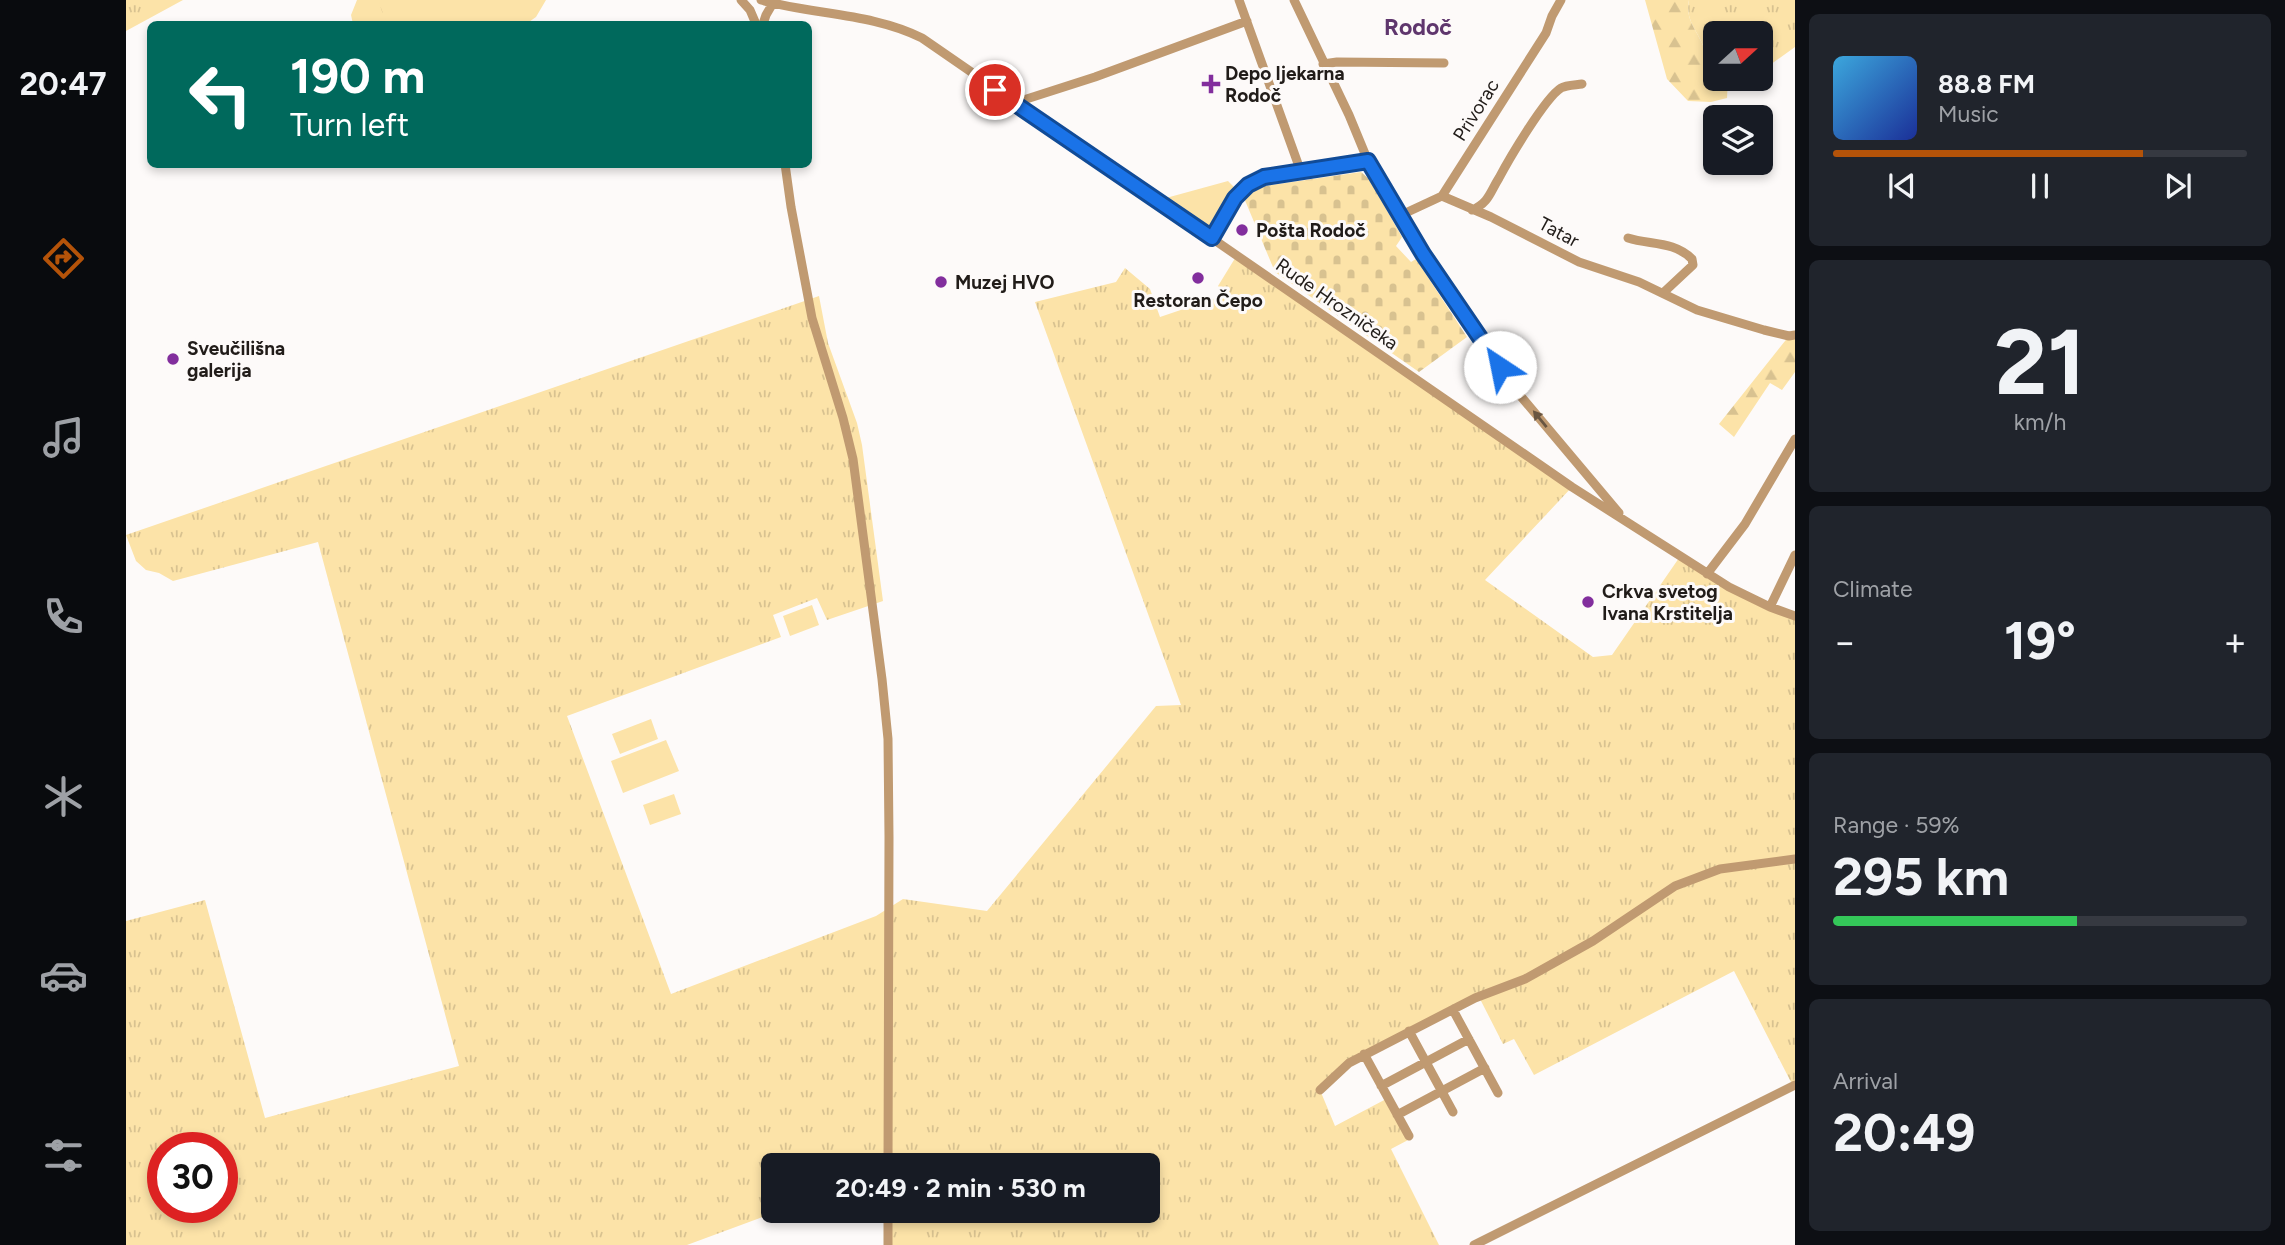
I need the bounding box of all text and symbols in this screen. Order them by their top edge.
district label: Rodoč [1384,13,1452,41]
north arrow [1703,21,1773,91]
map controls [1703,21,1773,175]
text: 190 m [290,46,425,105]
icon: left [175,49,266,140]
pin [965,60,1025,120]
place label: Depo ljekarna Rodoč [1225,62,1345,107]
text: 20:47 [20,65,106,103]
text: 88.8 FM [1938,68,2035,100]
icon: arrive [976,71,1014,109]
street label: Privorac [1448,75,1504,145]
marker: Depo ljekarna Rodoč [1203,76,1219,92]
text: Music [1938,100,1999,128]
button: layers [1703,105,1773,175]
text: Turn left [290,106,409,144]
icon: previous [1883,167,1921,205]
icon: pause [2021,167,2059,205]
icon: next [2159,167,2197,205]
street label: Tatar [1535,212,1584,252]
place label: Pošta Rodoč [1256,219,1366,242]
marker: Pošta Rodoč [1234,222,1250,238]
icon: directions [39,234,88,283]
street label: Rude Hrozničeka [1271,253,1403,355]
marker: Restoran Čepo [1190,270,1206,286]
place label: Muzej HVO [955,271,1054,294]
marker: Muzej HVO [933,274,949,290]
place label: Restoran Čepo [1133,289,1263,312]
text: 21 [1994,308,2086,417]
position arrow [1463,330,1537,404]
place label: Sveučilišna galerija [187,337,285,382]
marker: Sveučilišna galerija [165,351,181,367]
text: km/h [2014,408,2066,436]
one-way arrow [1532,411,1547,429]
icon: music [39,413,88,462]
text: Climate [1833,575,1912,603]
place label: Crkva svetog Ivana Krstitelja [1602,580,1733,625]
icon: phone [39,592,88,641]
marker: Crkva svetog Ivana Krstitelja [1580,594,1596,610]
text: 19° [2004,610,2076,672]
text: − [1833,619,1857,665]
text: + [2223,619,2247,665]
icon: climate [39,772,88,821]
text: Range · 59% [1833,811,1960,839]
text: 295 km [1833,846,2009,908]
icon: car [39,951,88,1000]
text: Arrival [1833,1067,1898,1095]
text: 20:49 [1833,1102,1976,1164]
icon: filters [39,1131,88,1180]
speed limit sign: 30 [147,1132,238,1223]
text: 20:49 · 2 min · 530 m [835,1172,1086,1204]

